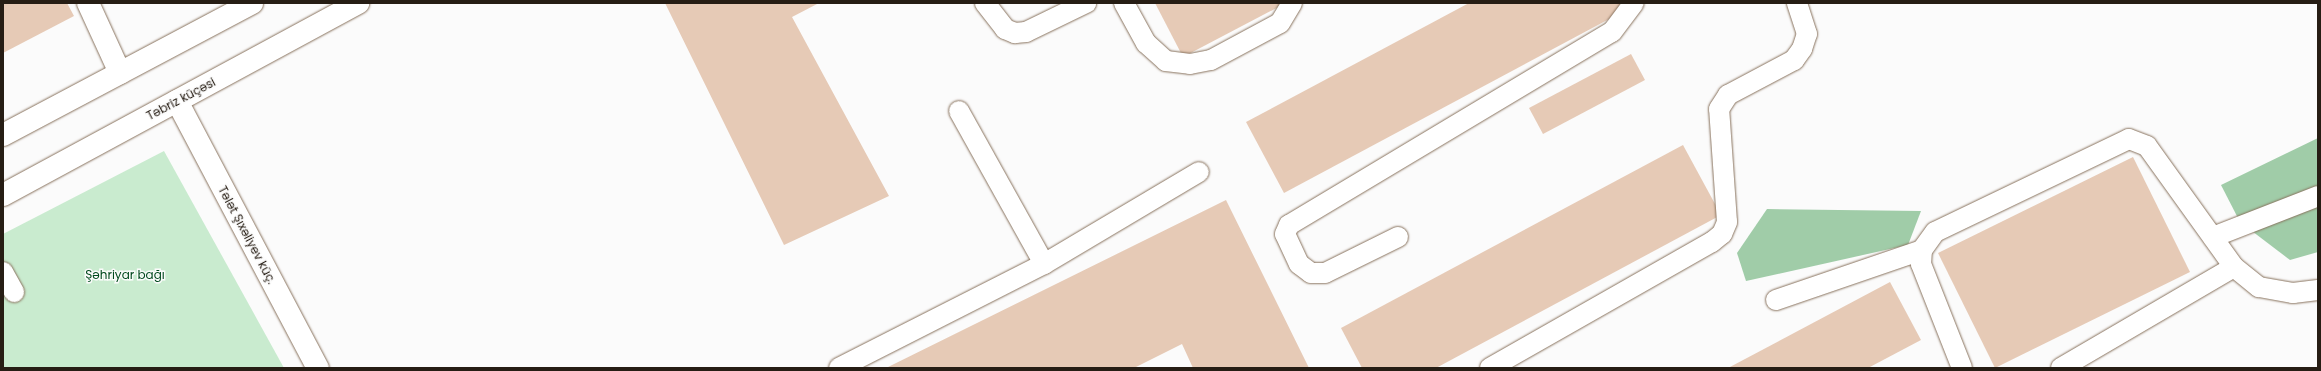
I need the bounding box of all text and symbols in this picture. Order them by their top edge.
street label: Təbriz küçəsi [144,75,218,123]
street label: Tələt Şıxəliyev küç. [215,184,279,286]
park label: Şəhriyar bağı [85,268,165,282]

